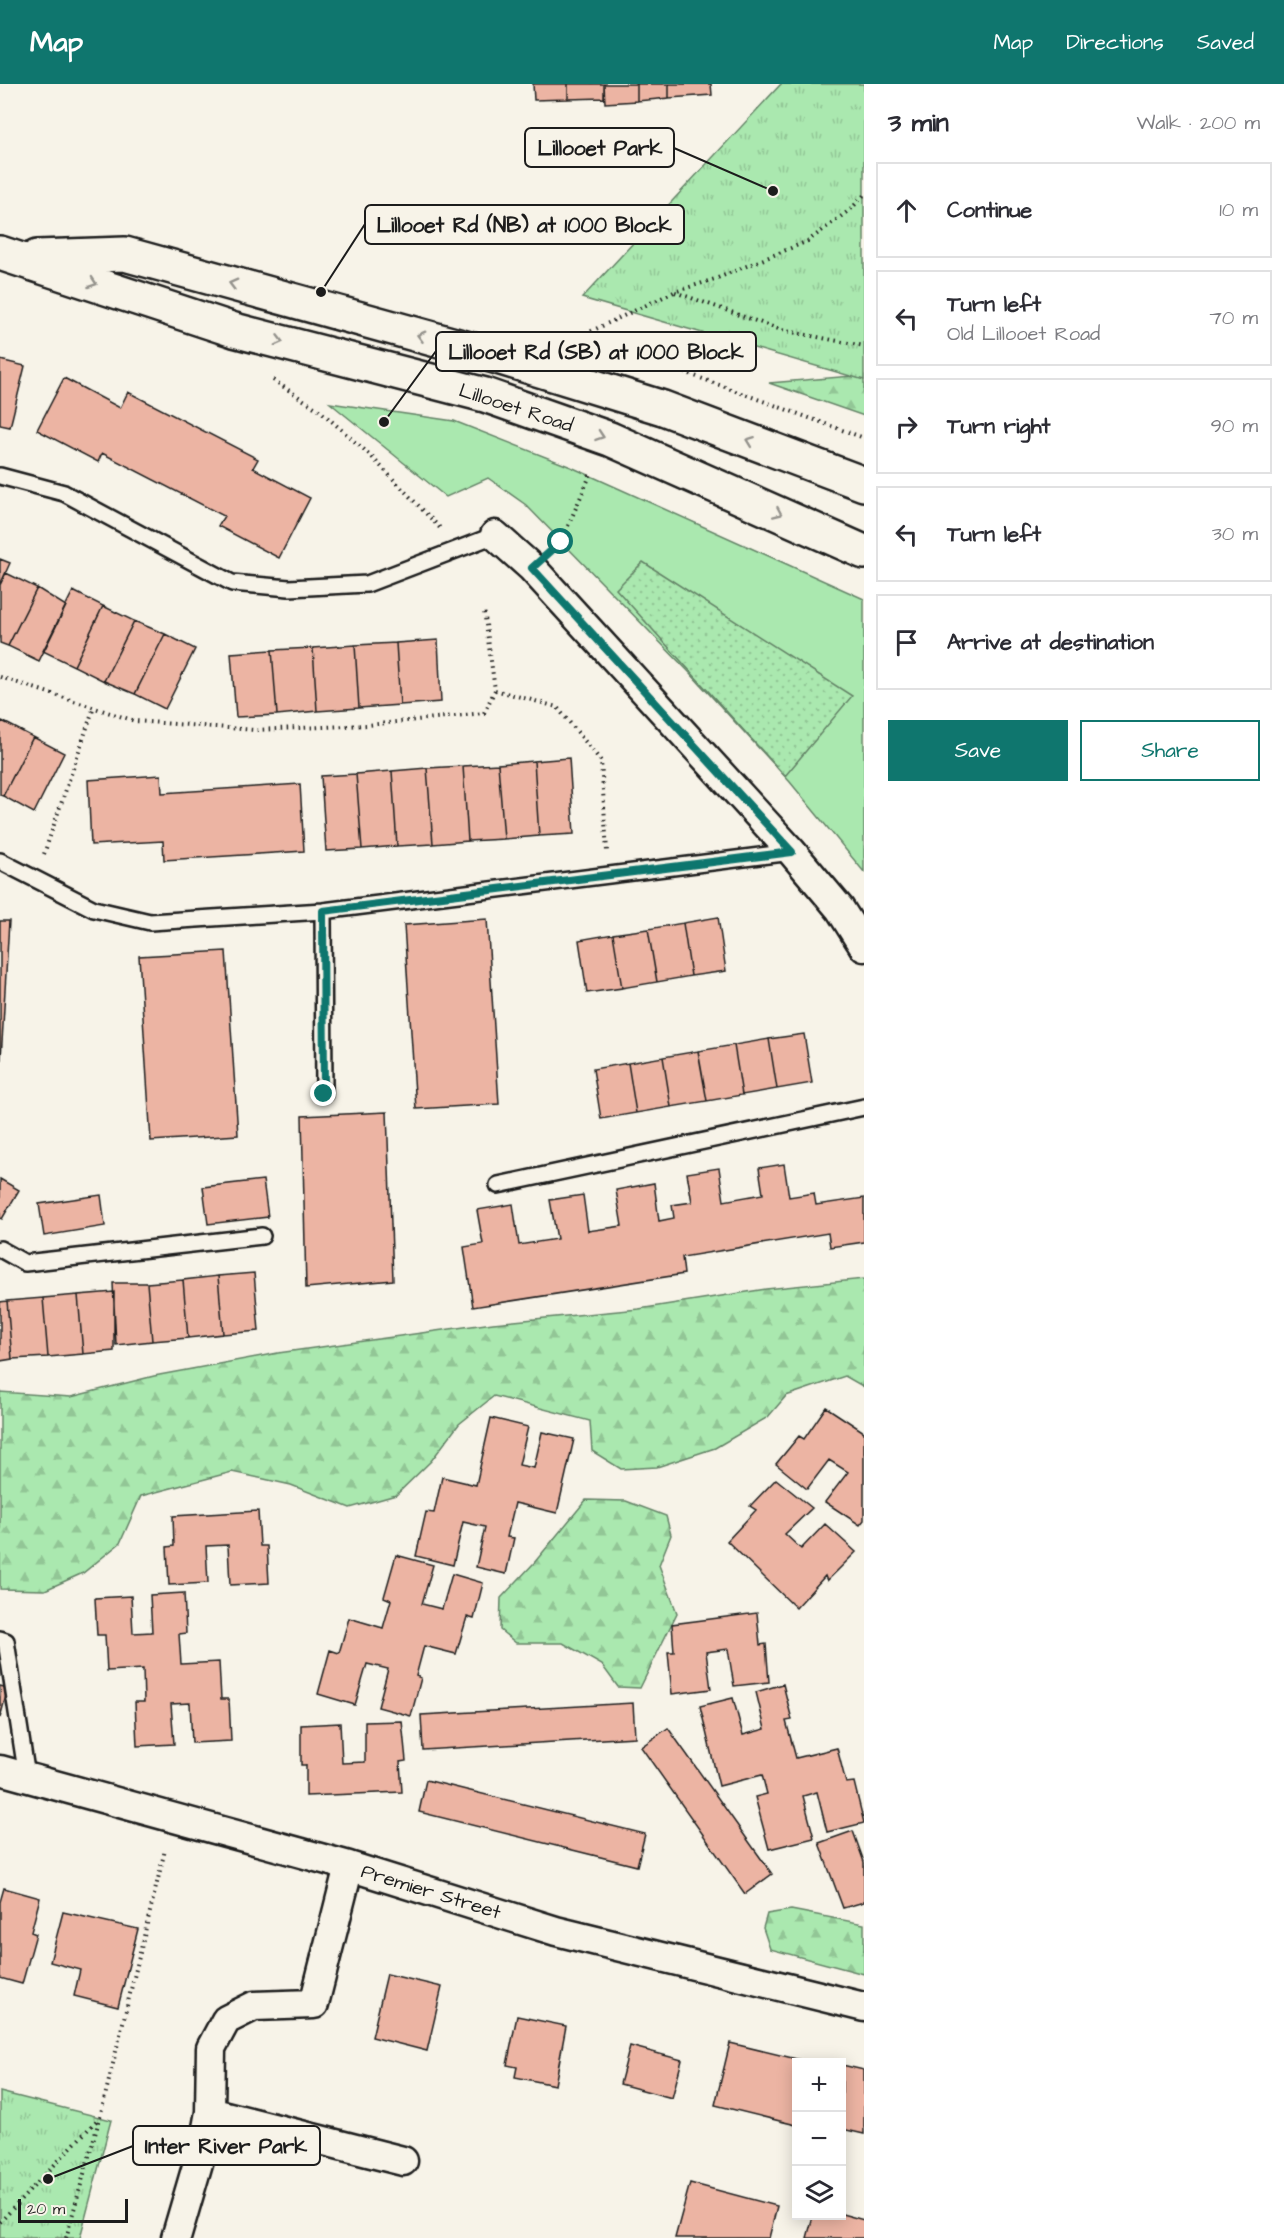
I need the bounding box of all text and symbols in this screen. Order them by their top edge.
text: Map [30,23,83,62]
text: Map [993,28,1033,57]
text: Directions [1066,28,1164,57]
text: Saved [1197,28,1254,57]
text: 3 min [888,105,949,141]
text: Walk · 200 m [1137,109,1260,137]
callout: Lillooet Park [525,128,674,167]
text: Lillooet Park [538,134,662,163]
icon: ahead [890,194,923,227]
text: Continue [947,195,1032,226]
text: 10 m [1219,196,1258,224]
callout: Lillooet Rd (NB) at 1000 Block [365,205,684,244]
text: Lillooet Rd (NB) at 1000 Block [376,211,672,240]
one-way arrow [87,276,98,289]
one-way arrow [228,279,239,291]
text: Turn left [947,289,1041,320]
icon: left [890,302,923,335]
text: 70 m [1210,304,1258,332]
text: Old Lillooet Road [947,320,1100,348]
one-way arrow [416,330,426,343]
callout: Lillooet Rd (SB) at 1000 Block [436,332,756,371]
one-way arrow [273,334,283,347]
text: Lillooet Rd (SB) at 1000 Block [448,338,744,367]
street label: Lillooet Road [455,376,577,440]
icon: right [890,410,923,443]
text: Turn right [947,411,1050,442]
text: 90 m [1210,412,1258,440]
one-way arrow [594,428,605,441]
one-way arrow [745,436,756,449]
one-way arrow [772,506,783,518]
icon: left [890,518,923,551]
text: Turn left [947,519,1041,550]
text: 30 m [1212,520,1258,548]
route start [547,528,573,554]
icon: arrive [890,626,923,659]
text: Arrive at destination [947,627,1154,658]
button: Save [888,720,1068,781]
button: Share [1080,720,1260,781]
route end [310,1080,336,1106]
street label: Premier Street [358,1857,504,1927]
map controls [792,2058,846,2220]
button: + [792,2058,846,2112]
button: − [792,2112,846,2166]
callout: Inter River Park [133,2126,320,2165]
text: Inter River Park [145,2132,307,2161]
button: layers [792,2166,846,2220]
scale bar [18,2196,128,2224]
text: 20 m [27,2198,65,2220]

